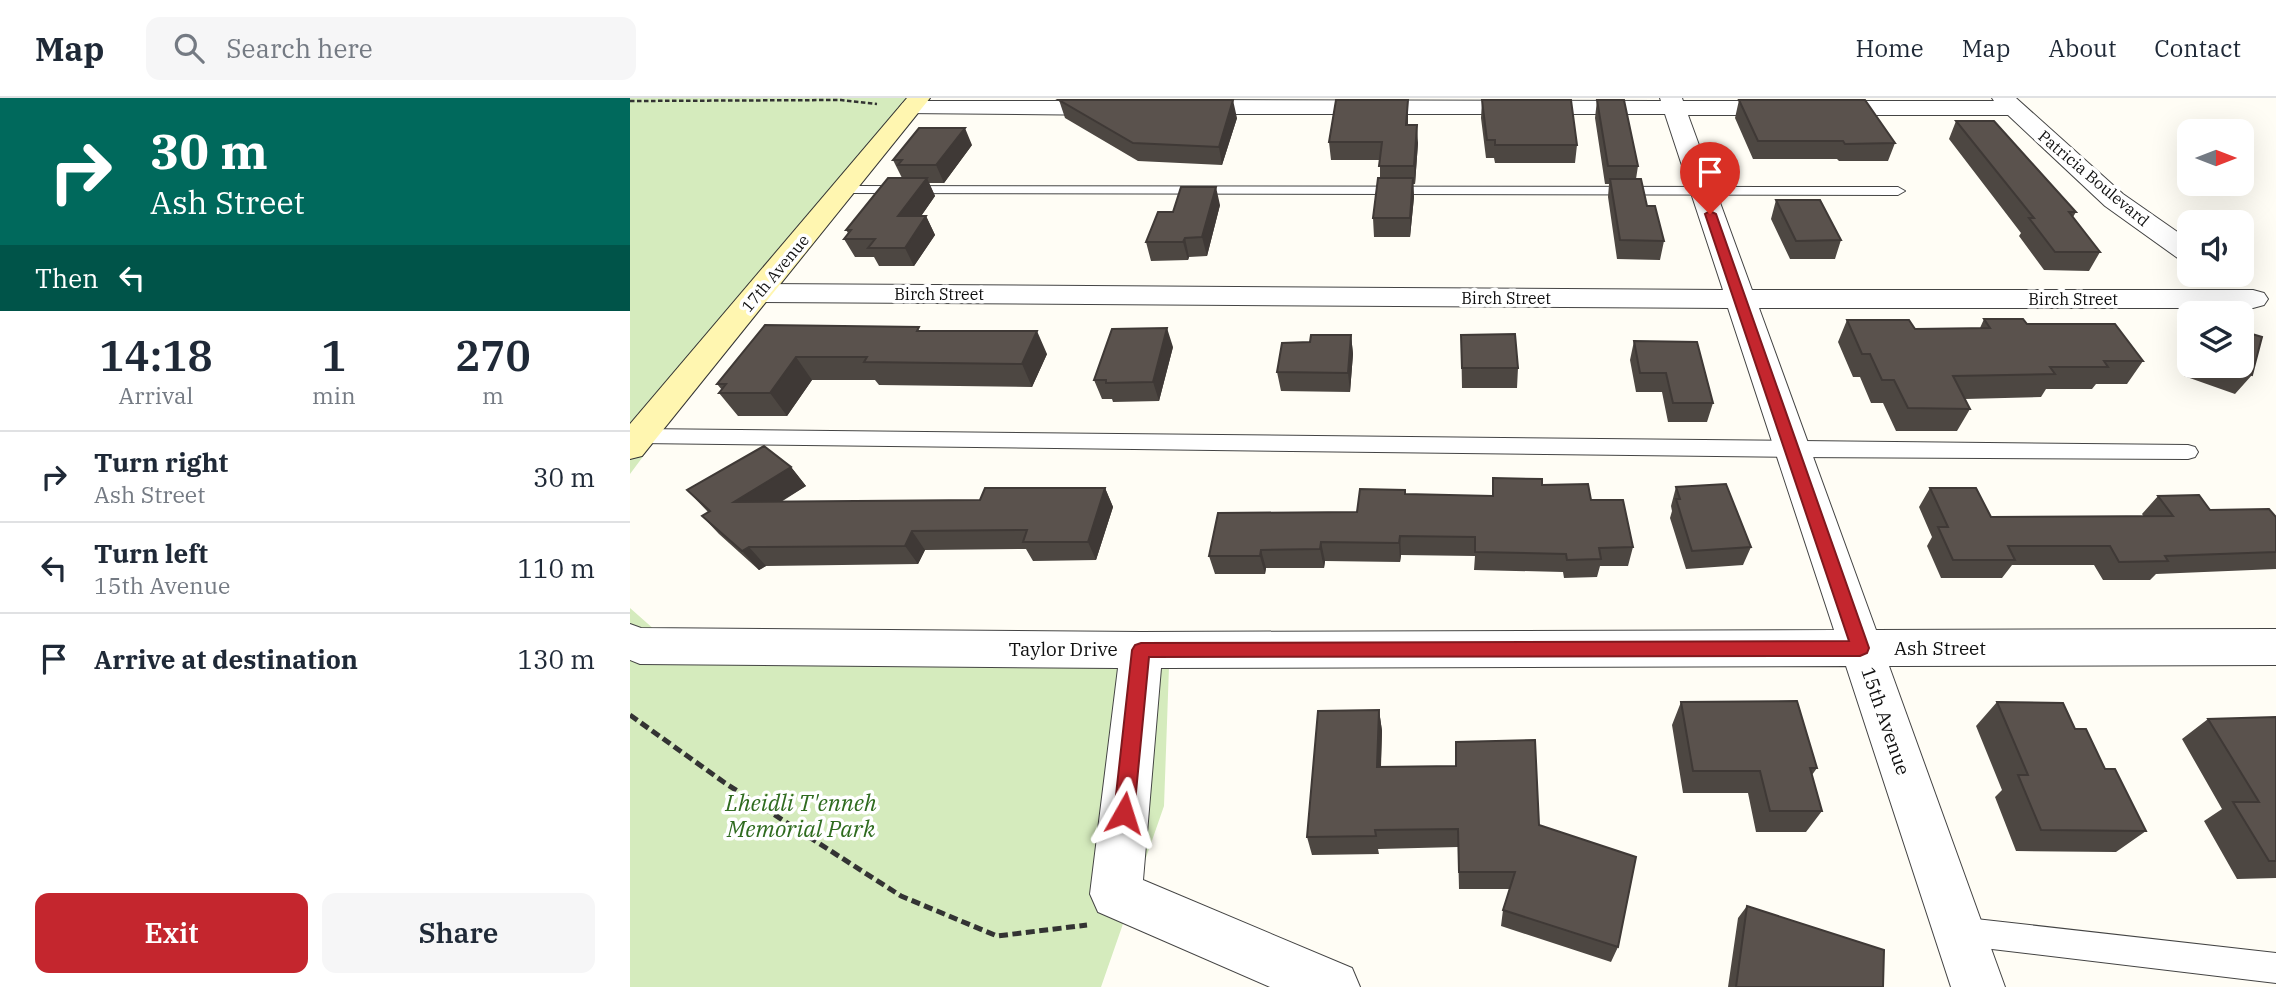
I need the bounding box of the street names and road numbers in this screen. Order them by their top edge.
street label: Patricia Boulevard [2034,126,2154,230]
street label: 17th Avenue [737,230,813,316]
street label: Birch Street [894,284,984,304]
street label: Birch Street [1461,288,1551,308]
street label: Birch Street [2028,289,2118,309]
street label: Ash Street [1894,636,1986,660]
street label: Taylor Drive [1008,637,1118,661]
street label: 15th Avenue [1856,664,1916,778]

